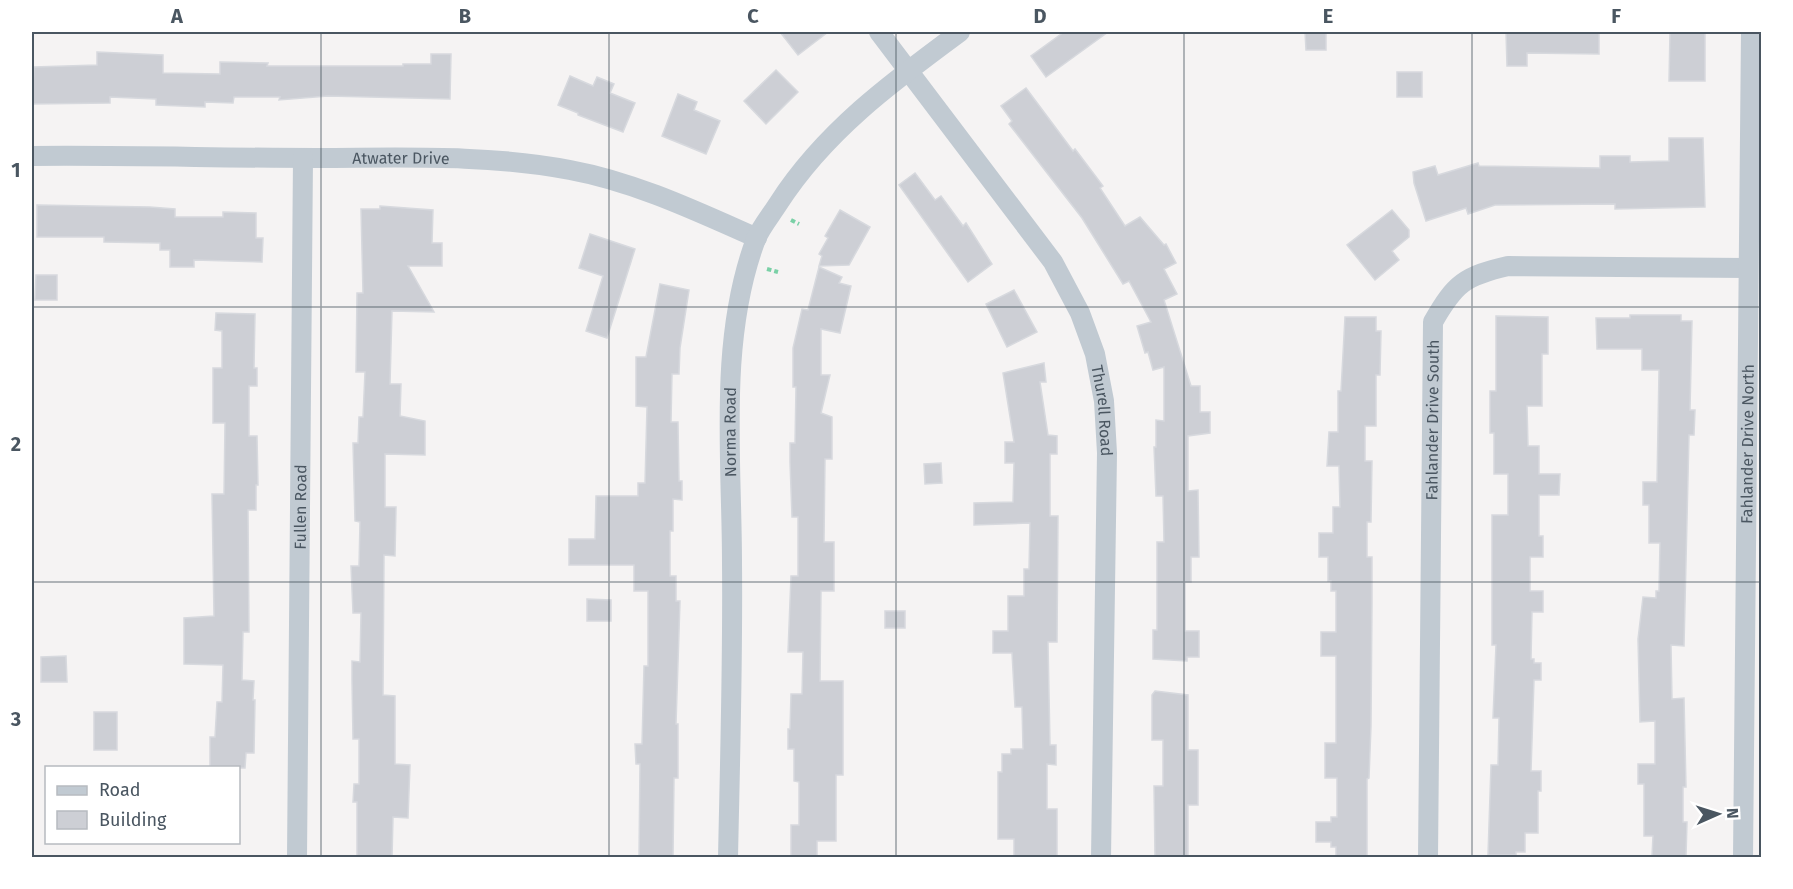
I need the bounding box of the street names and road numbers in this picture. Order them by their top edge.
street label: Atwater Drive [352,148,450,168]
street label: Fahlander Drive South [1422,339,1442,501]
street label: Thurell Road [1088,363,1117,457]
street label: Fahlander Drive North [1737,364,1757,524]
street label: Norma Road [720,387,740,477]
street label: Fullen Road [290,464,310,550]

